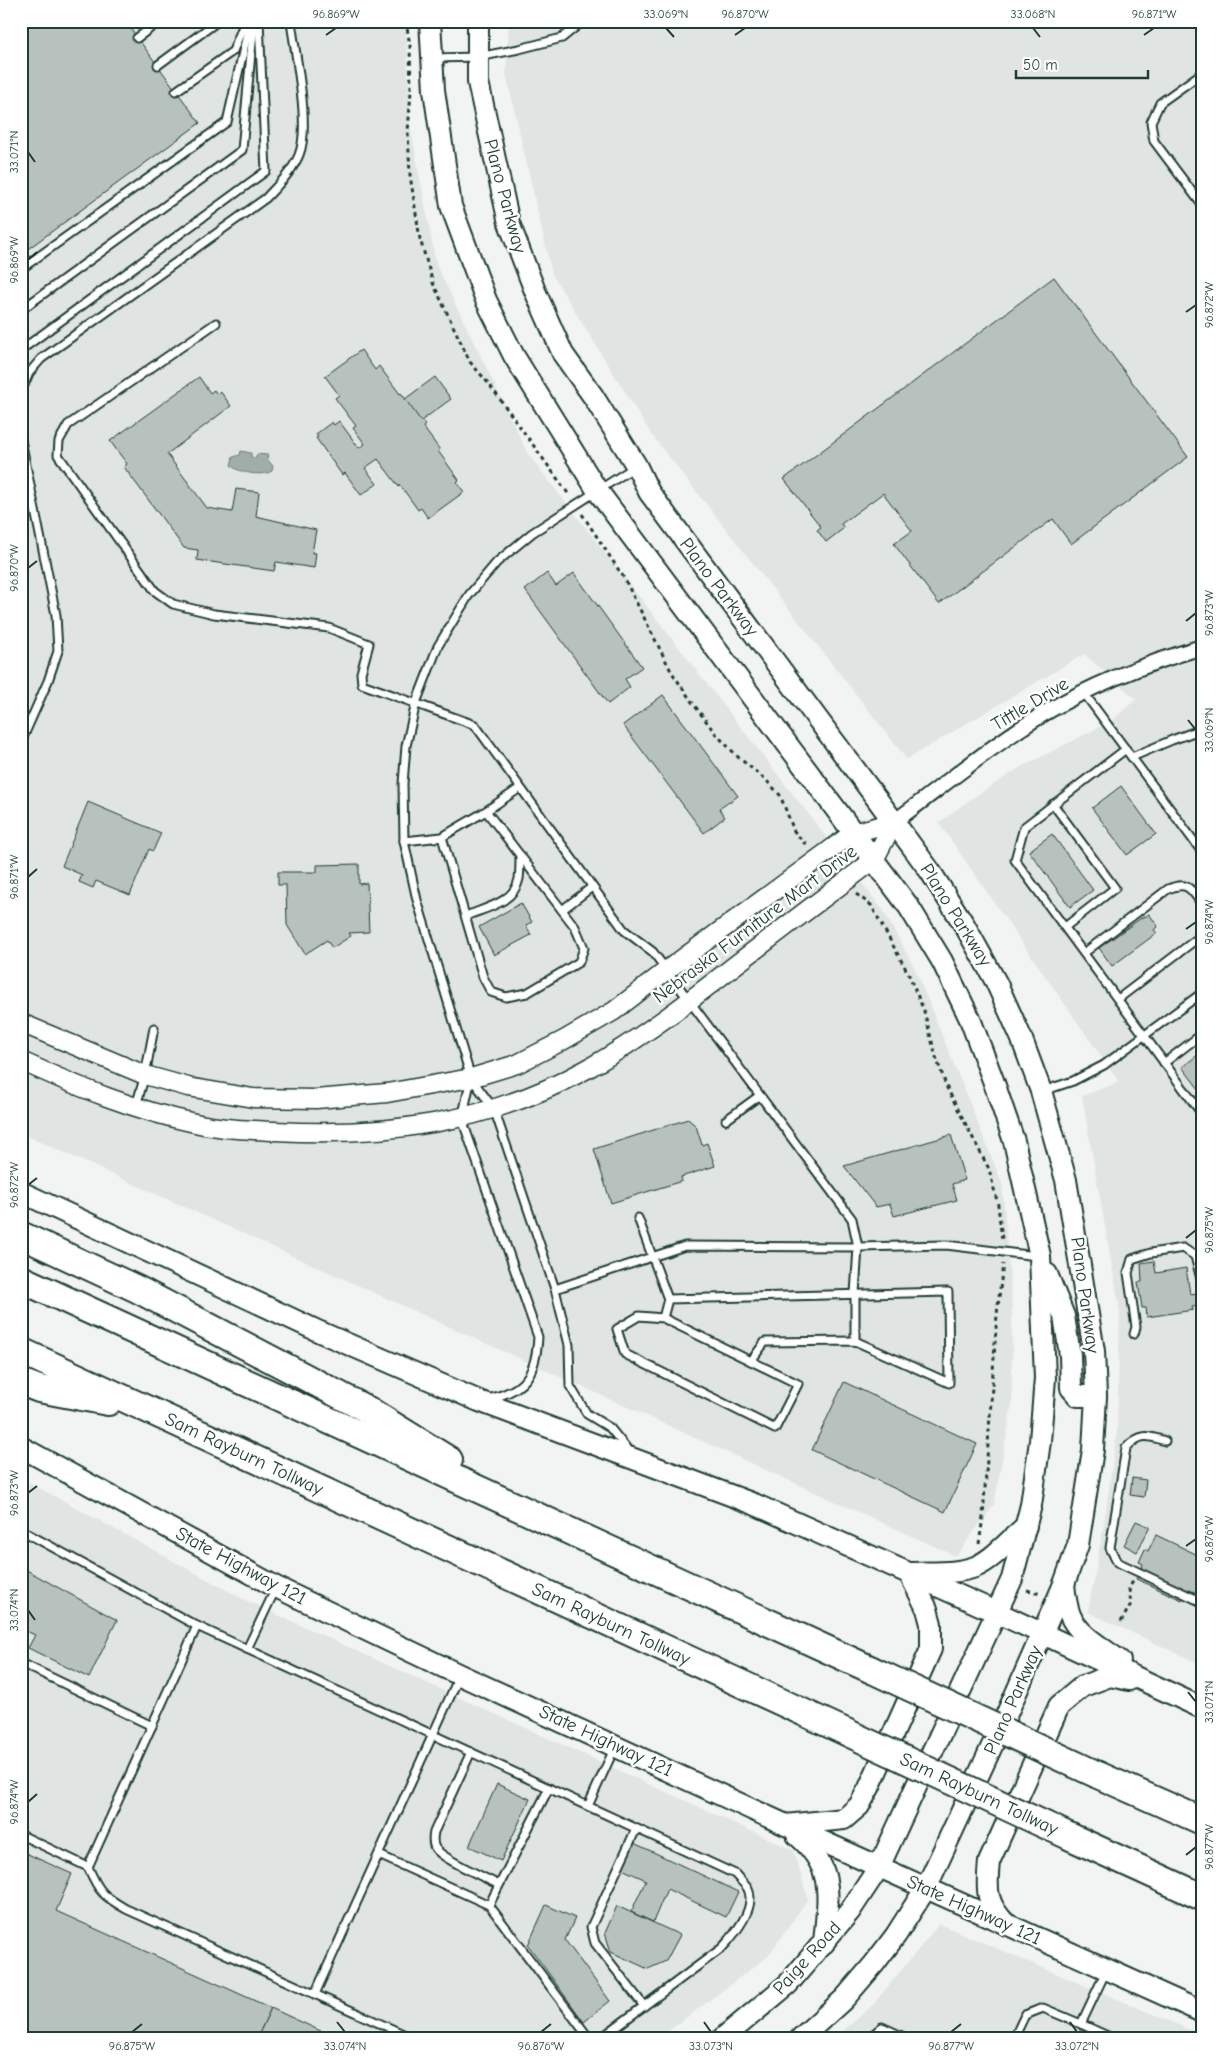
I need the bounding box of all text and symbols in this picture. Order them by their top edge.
text: 96.869°W [312,7,360,21]
text: 33.069°N [643,7,689,21]
text: 96.870°W [721,7,769,21]
text: 33.068°N [1011,7,1055,21]
text: 96.871°W [1132,7,1177,21]
scale bar [1016,48,1148,80]
text: 50 m [1023,56,1058,74]
text: 33.071°N [7,131,21,173]
street label: Plano Parkway [479,137,531,256]
text: 96.869°W [7,236,21,284]
text: 96.872°W [1202,281,1216,328]
street label: Plano Parkway [675,534,763,641]
text: 96.870°W [7,544,21,592]
text: 96.873°W [1202,589,1216,636]
street label: Tittle Drive [987,672,1073,736]
text: 33.069°N [1202,707,1216,753]
street label: Nebraska Furniture Mart Drive [649,840,861,1008]
text: 96.871°W [7,854,21,899]
street label: Plano Parkway [916,859,997,971]
text: 96.874°W [1202,899,1216,944]
text: 96.872°W [7,1161,21,1208]
text: 96.875°W [1202,1206,1216,1253]
street label: Plano Parkway [1066,1235,1104,1355]
street label: Sam Rayburn Tollway [161,1408,327,1500]
text: 96.873°W [7,1469,21,1516]
text: 96.876°W [1202,1515,1216,1562]
street label: State Highway 121 [172,1522,310,1610]
street label: Sam Rayburn Tollway [528,1578,694,1670]
text: 33.074°N [7,1589,21,1631]
street label: Plano Parkway [979,1642,1047,1758]
text: 33.071°N [1202,1681,1216,1723]
street label: State Highway 121 [536,1700,676,1782]
street label: Sam Rayburn Tollway [896,1748,1062,1840]
text: 96.874°W [7,1779,21,1824]
text: 96.877°W [1202,1824,1216,1870]
street label: State Highway 121 [903,1870,1045,1950]
street label: Paige Road [768,1917,846,1999]
text: 96.875°W [109,2039,156,2053]
text: 33.074°N [324,2039,366,2053]
text: 96.876°W [518,2039,565,2053]
text: 33.073°N [689,2039,733,2053]
text: 96.877°W [928,2039,974,2053]
text: 33.072°N [1055,2039,1099,2053]

